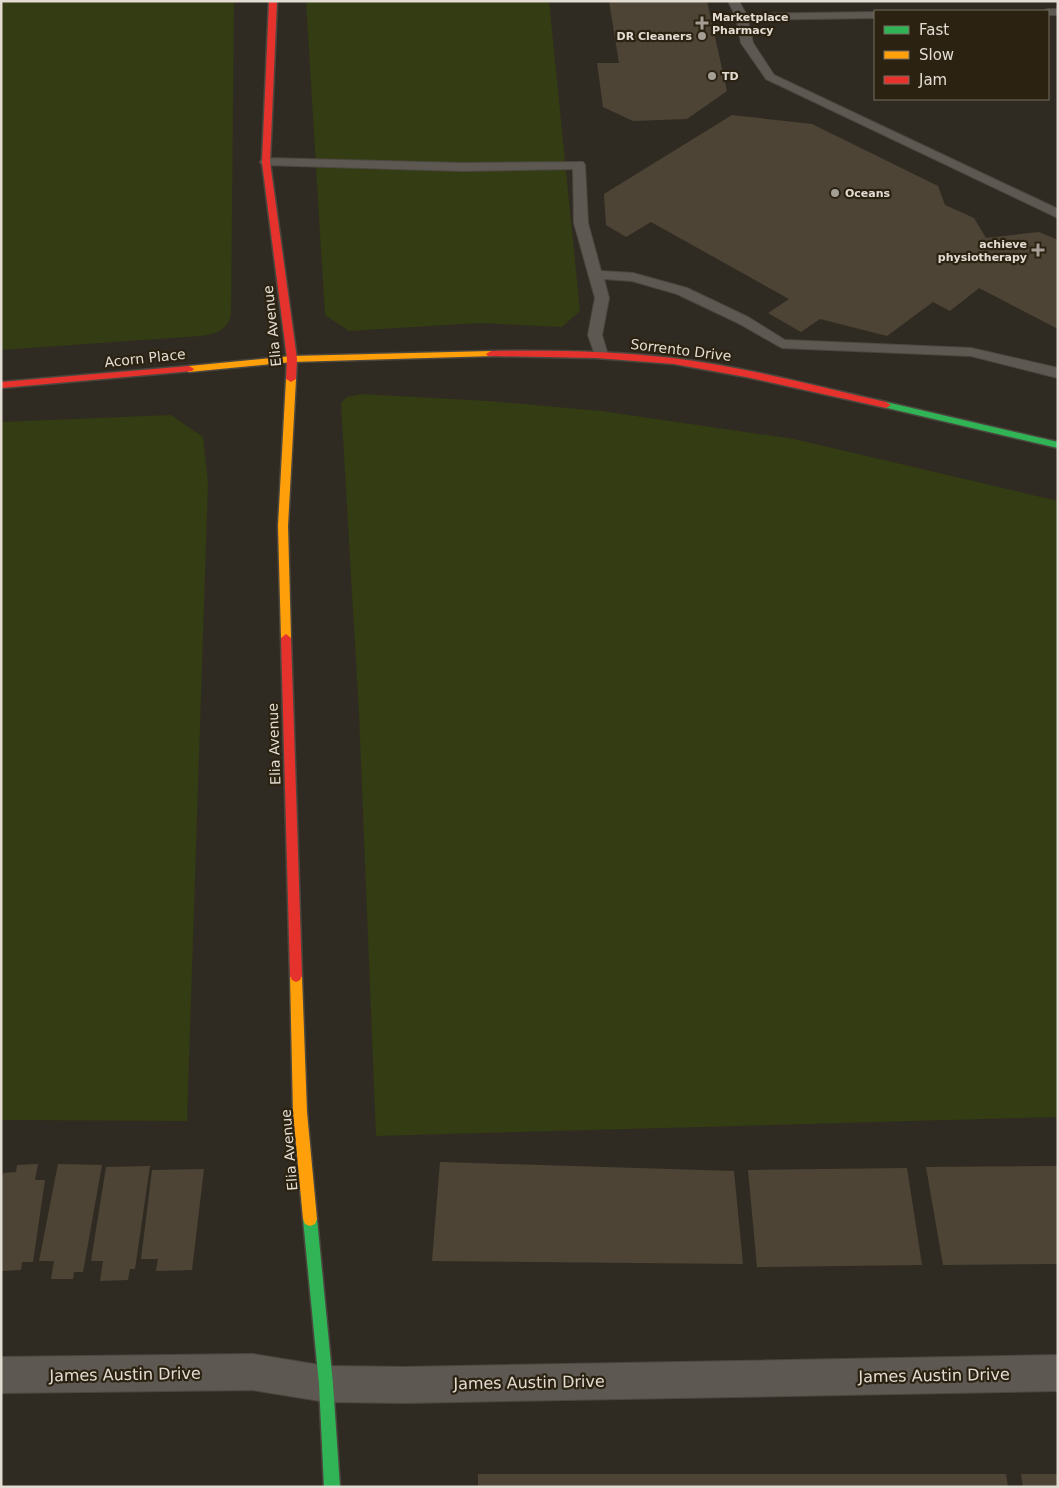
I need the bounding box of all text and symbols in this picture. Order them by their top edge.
legend [874,10,1049,100]
place label: Marketplace Pharmacy [712,11,789,37]
marker: Marketplace Pharmacy [696,17,708,29]
text: Fast [919,21,949,39]
place label: DR Cleaners [617,30,692,43]
marker: DR Cleaners [696,30,708,42]
text: Slow [919,46,954,64]
marker: TD [706,70,718,82]
place label: TD [722,70,739,83]
text: Jam [918,71,947,89]
marker: Oceans [829,187,841,199]
place label: Oceans [845,187,891,200]
place label: achieve physiotherapy [938,238,1027,264]
marker: achieve physiotherapy [1031,243,1045,257]
street label: Elia Avenue [260,285,284,367]
street label: Sorrento Drive [630,336,732,364]
street label: Acorn Place [104,346,186,370]
street label: Elia Avenue [265,703,283,785]
street label: Elia Avenue [277,1109,301,1191]
street label: James Austin Drive [48,1364,201,1385]
street label: James Austin Drive [857,1365,1010,1386]
street label: James Austin Drive [452,1372,605,1393]

